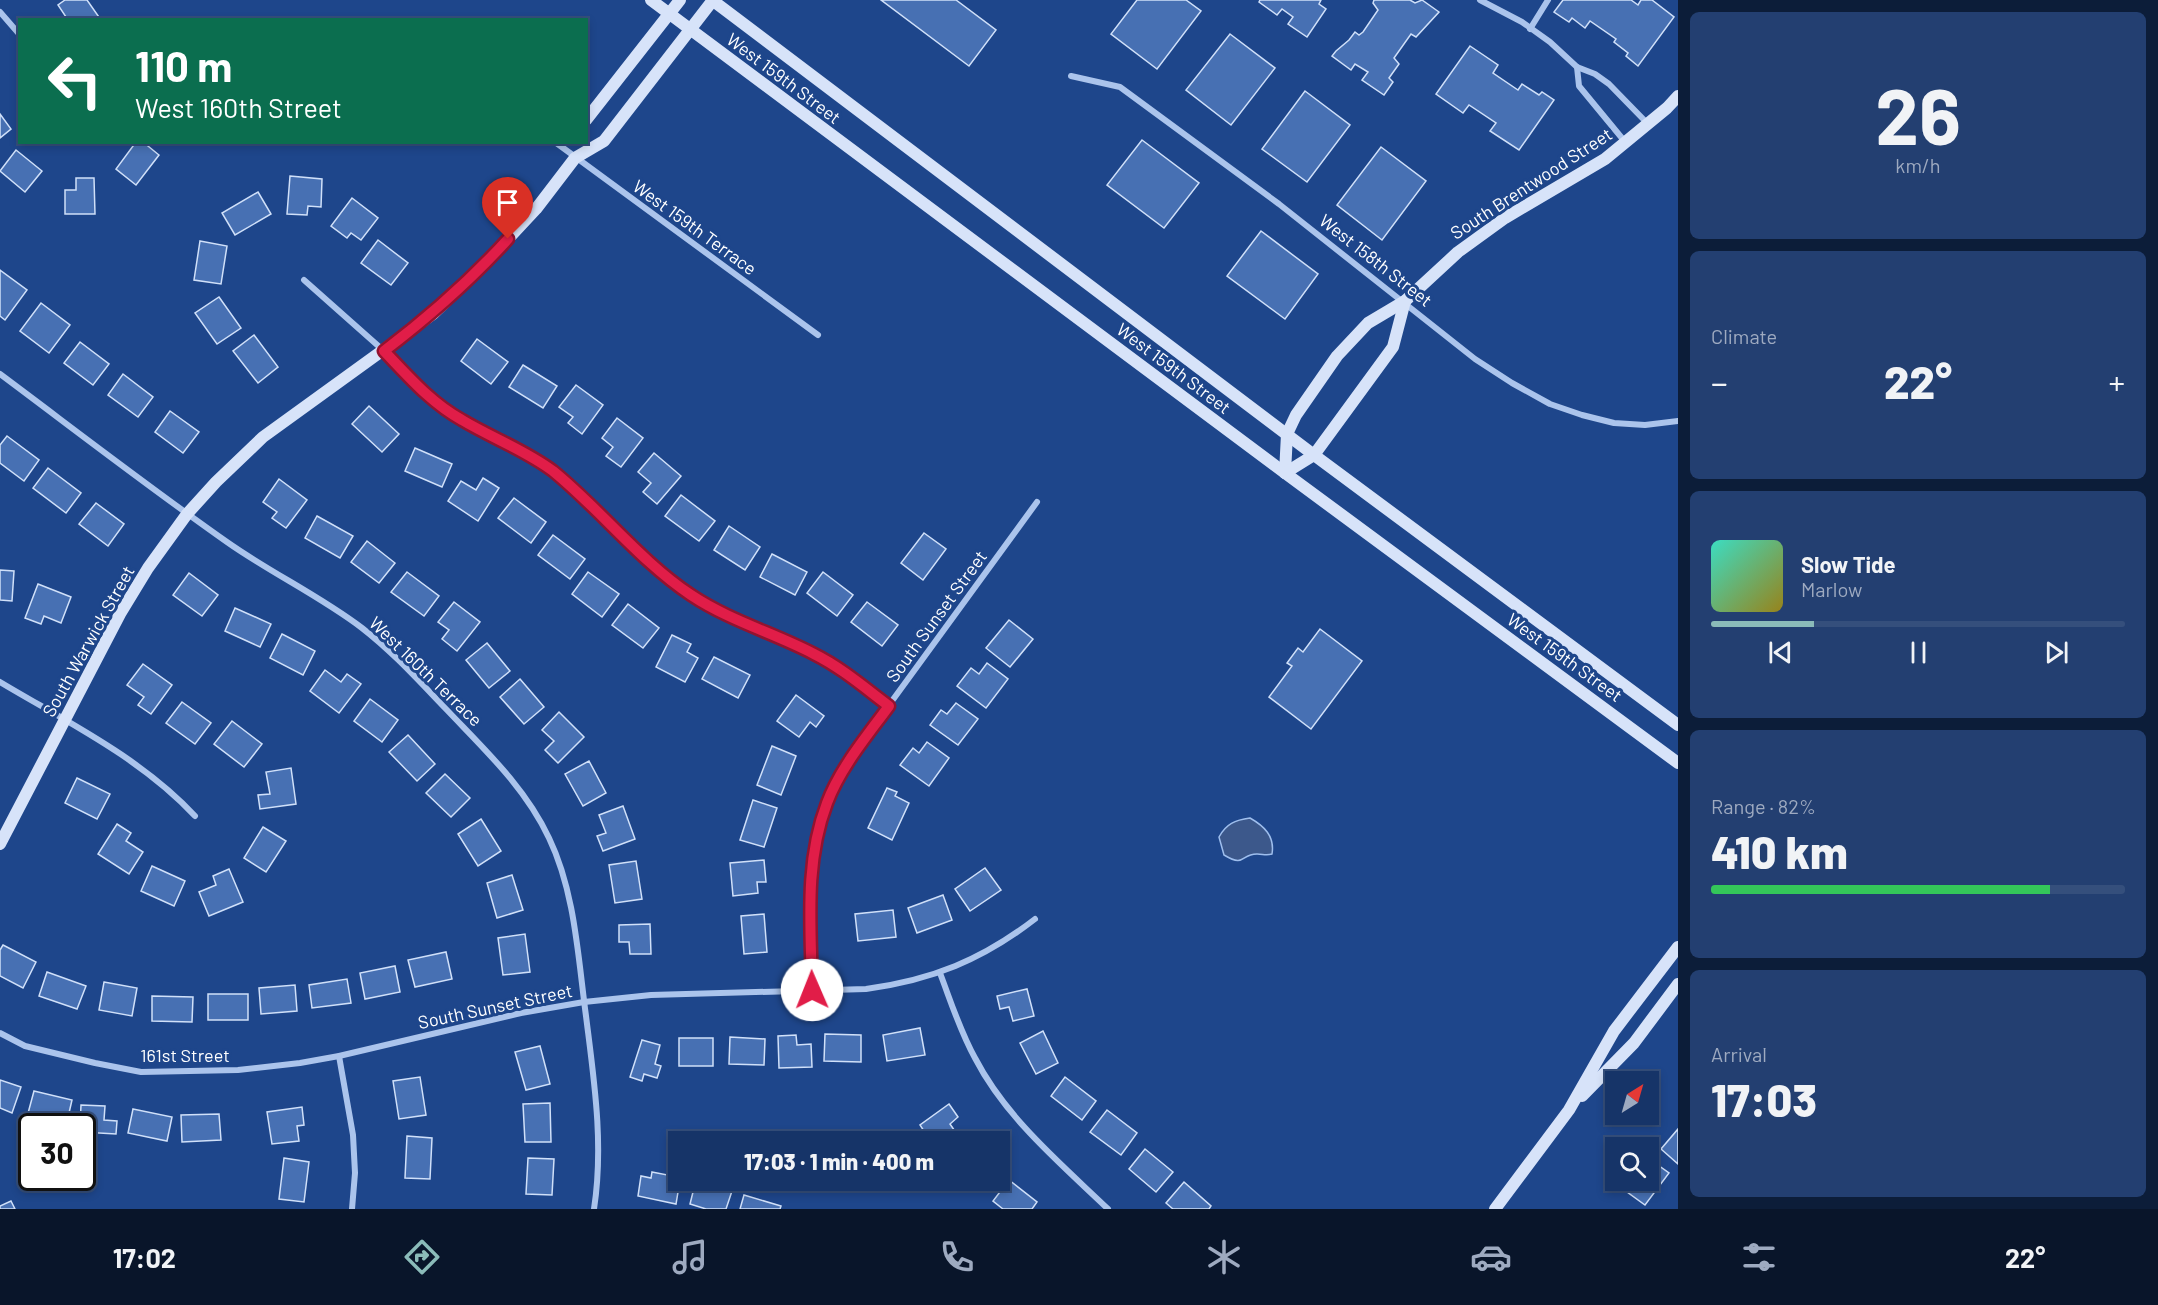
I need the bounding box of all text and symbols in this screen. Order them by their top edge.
street label: West 159th Street [723,28,845,128]
text: 110 m [135,40,232,90]
icon: left [36,42,114,120]
text: 26 [1875,67,1961,161]
text: West 160th Street [135,91,342,123]
street label: South Brentwood Street [1446,123,1616,243]
text: km/h [1895,153,1941,177]
street label: West 159th Terrace [629,175,761,279]
pin [482,177,533,239]
icon: arrive [491,186,524,219]
street label: West 158th Street [1315,209,1437,311]
street label: West 159th Street [1113,318,1235,418]
text: Climate [1711,324,1777,348]
text: 22° [1884,354,1952,408]
text: − [1711,362,1728,402]
text: + [2108,362,2125,402]
street label: South Sunset Street [881,546,991,686]
text: Slow Tide [1801,551,1896,577]
street label: South Warwick Street [37,561,139,721]
text: Marlow [1801,577,1862,601]
street label: West 159th Street [1503,608,1627,706]
street label: West 160th Terrace [365,612,487,730]
icon: previous [1764,636,1797,669]
icon: pause [1902,636,1935,669]
icon: next [2040,636,2073,669]
text: Range · 82% [1711,794,1816,818]
text: 410 km [1711,824,1848,878]
position arrow [780,958,844,1022]
street label: South Sunset Street [416,979,574,1033]
text: Arrival [1711,1042,1767,1066]
street label: 161st Street [140,1044,230,1066]
north arrow [1605,1071,1659,1125]
map controls [1605,1071,1659,1191]
text: 17:03 [1711,1072,1817,1126]
speed limit sign: 30 [18,1113,96,1191]
button: search [1605,1137,1659,1191]
text: 17:03 · 1 min · 400 m [744,1148,934,1174]
icon: directions [401,1236,443,1278]
icon: music [669,1236,711,1278]
icon: phone [936,1236,978,1278]
icon: climate [1203,1236,1245,1278]
icon: car [1470,1236,1512,1278]
icon: filters [1738,1236,1780,1278]
text: 17:02 [113,1241,176,1273]
text: 22° [2005,1241,2045,1273]

